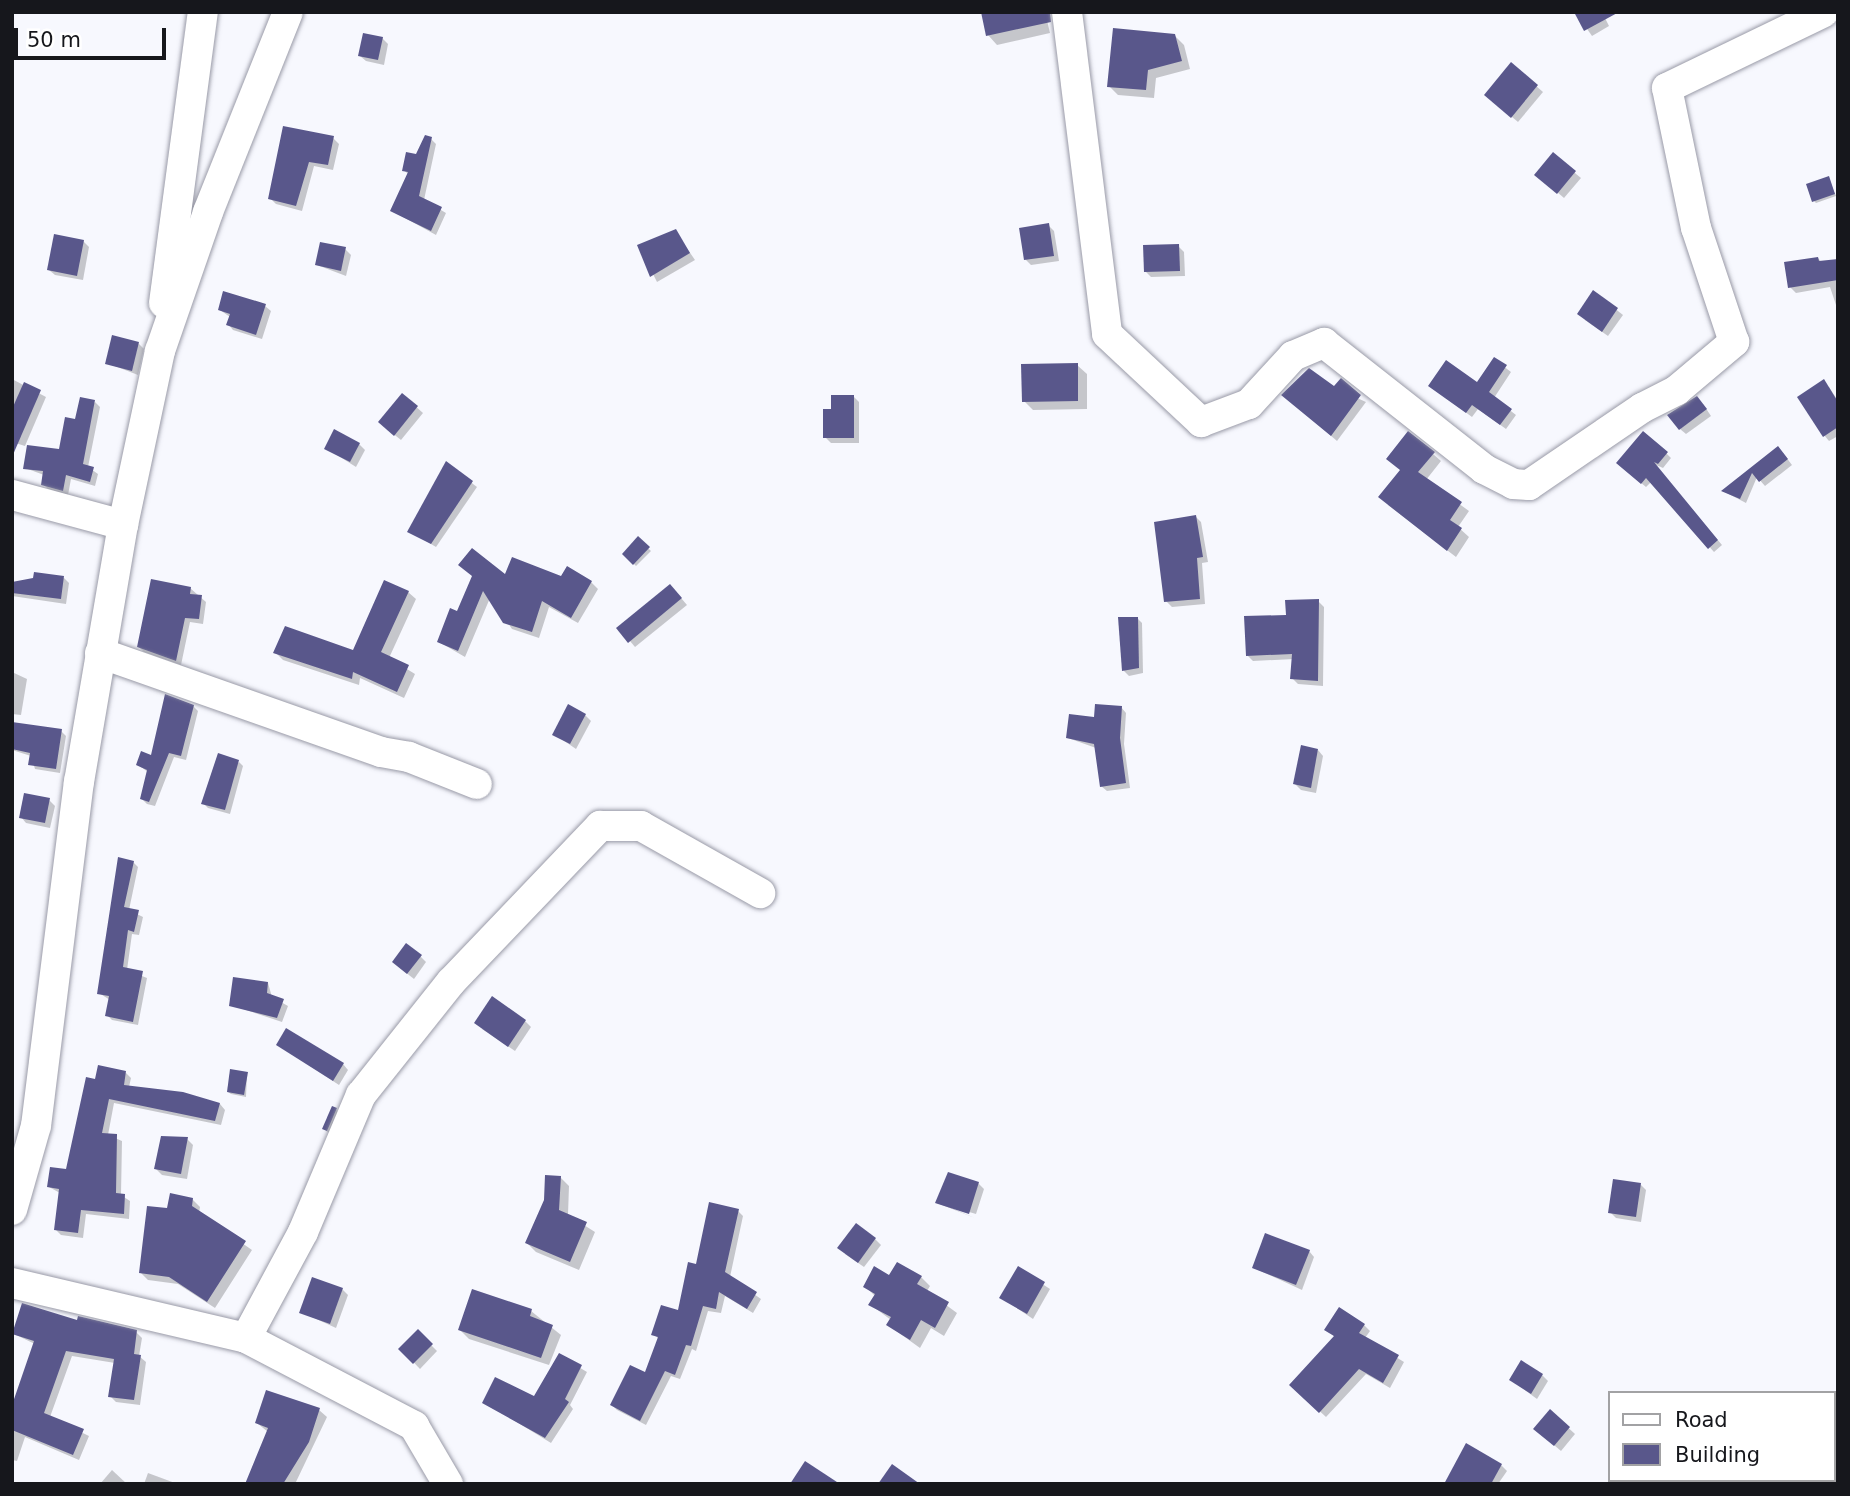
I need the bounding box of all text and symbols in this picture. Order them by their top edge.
scale bar [18,14,170,58]
text: 50 m [27,28,81,52]
legend [1608,1391,1836,1482]
text: Road [1675,1408,1728,1432]
text: Building [1675,1443,1760,1467]

